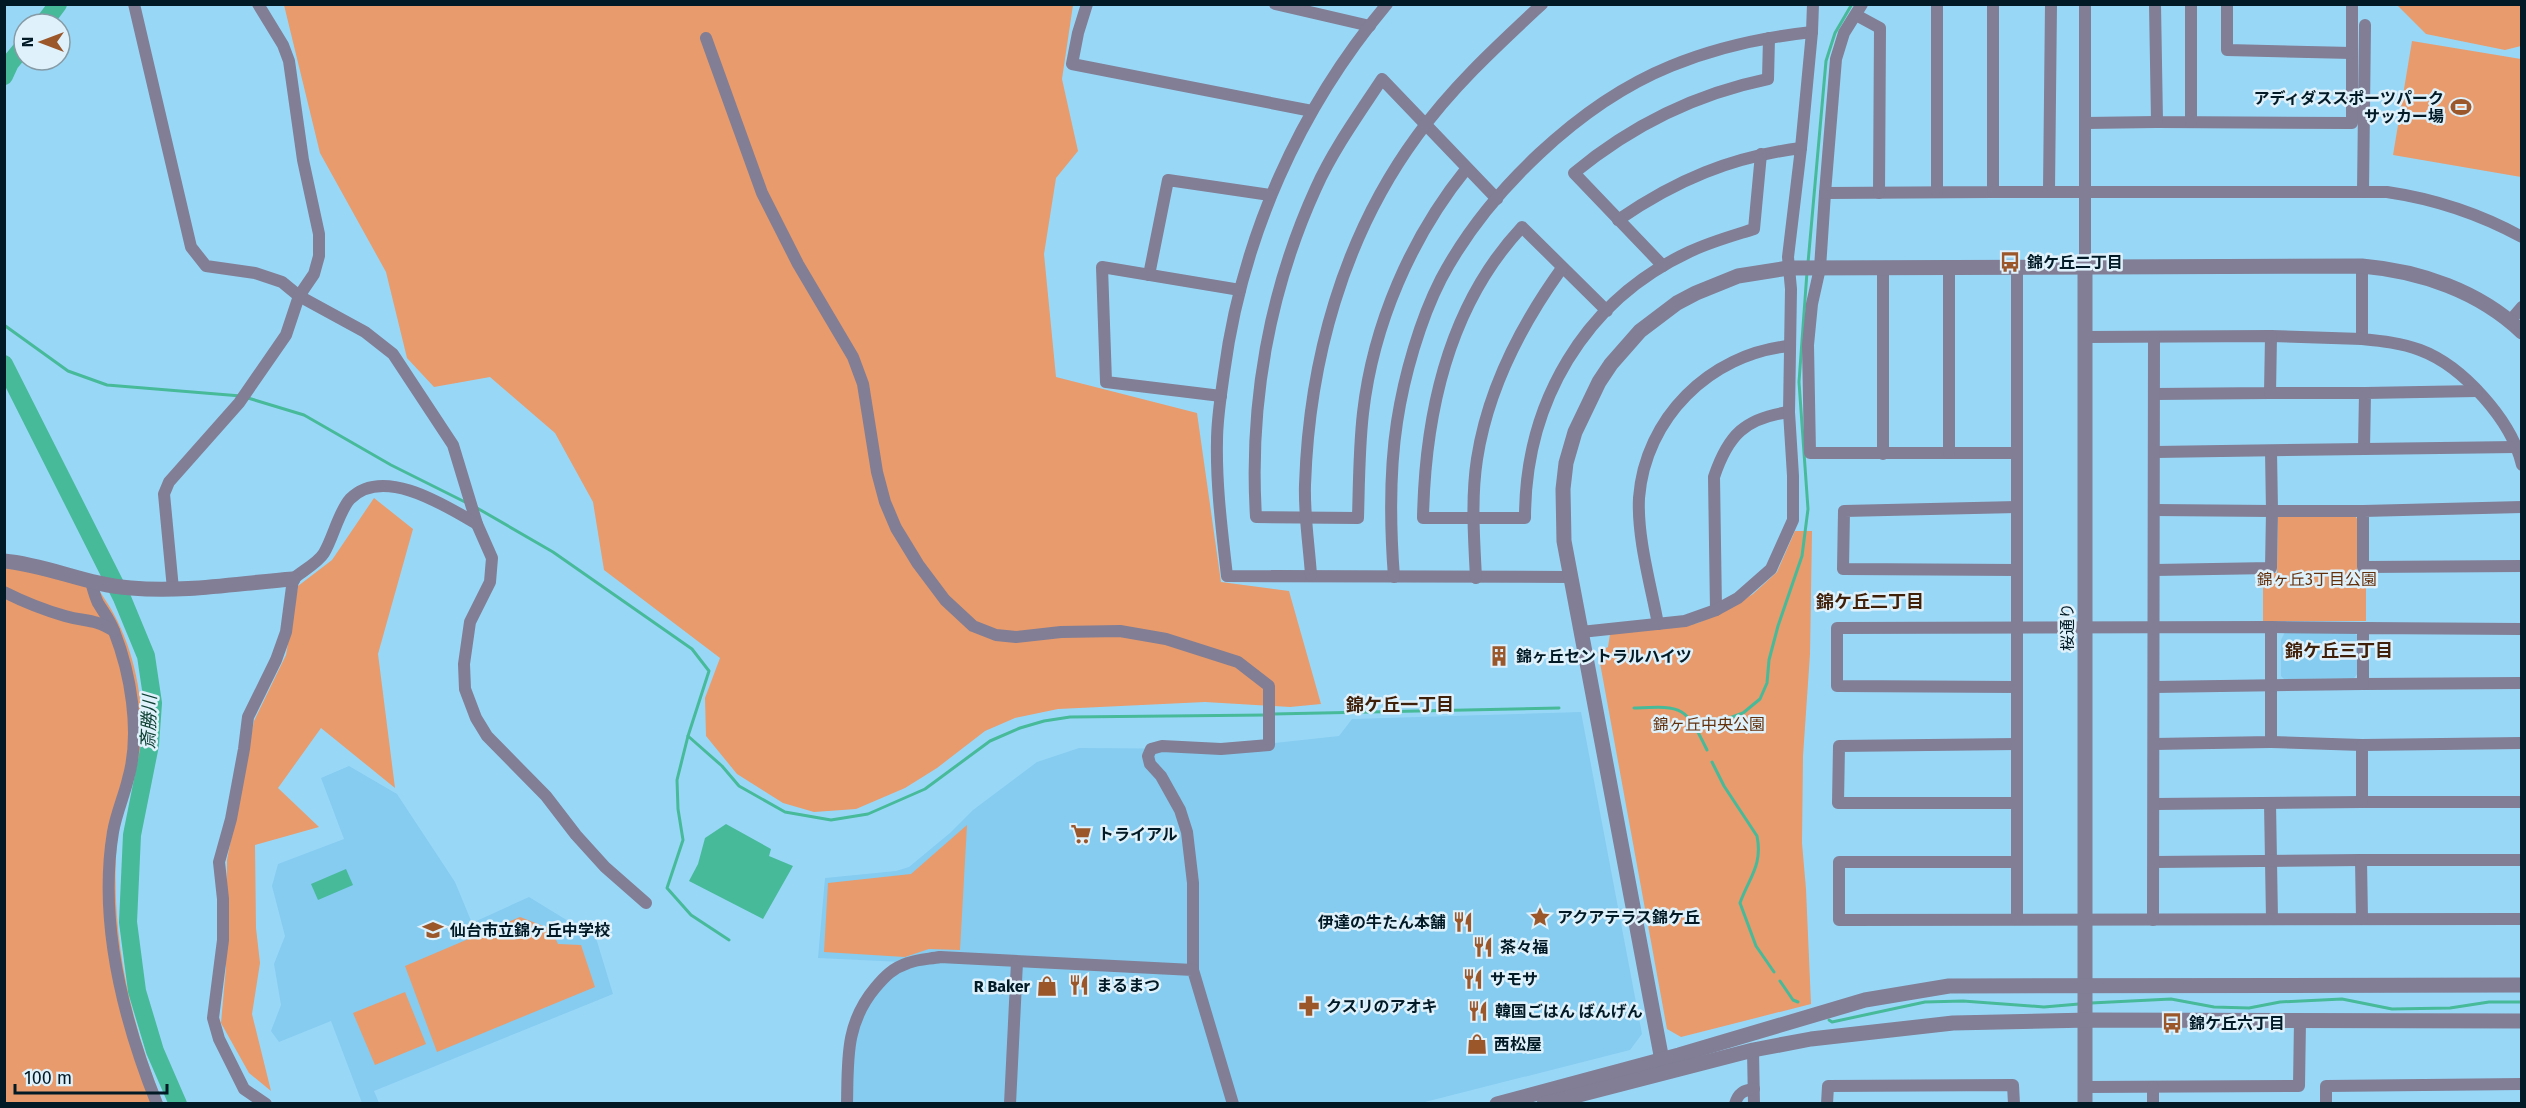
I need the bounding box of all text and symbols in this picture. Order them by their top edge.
north arrow [12,12,72,72]
text: N [18,37,37,47]
place label: アディダススポーツパーク サッカー場 [2253,89,2444,126]
sports icon: アディダススポーツパーク サッカー場 [2449,95,2473,119]
bus stop icon: 錦ケ丘二丁目 [1998,250,2022,274]
place label: 錦ケ丘二丁目 [2027,253,2123,272]
park label: 錦ヶ丘3丁目公園 [2257,570,2377,589]
district label: 錦ケ丘二丁目 [1816,591,1924,613]
street label: 桜通り [2058,603,2077,651]
district label: 錦ケ丘三丁目 [2285,640,2393,662]
building icon: 錦ヶ丘セントラルハイツ [1487,644,1511,668]
place label: 錦ヶ丘セントラルハイツ [1516,647,1692,666]
water label: 斎勝川 [137,693,161,749]
district label: 錦ケ丘一丁目 [1346,694,1454,716]
park label: 錦ヶ丘中央公園 [1653,715,1765,734]
supermarket icon: トライアル [1069,822,1093,846]
place label: トライアル [1098,825,1178,844]
place icon: アクアテラス錦ケ丘 [1528,905,1552,929]
place label: アクアテラス錦ケ丘 [1557,908,1700,927]
restaurant icon: 伊達の牛たん本舗 [1451,910,1475,934]
place label: 伊達の牛たん本舗 [1317,913,1446,932]
school or university icon: 仙台市立錦ヶ丘中学校 [421,918,445,942]
place label: 仙台市立錦ヶ丘中学校 [449,921,610,940]
restaurant icon: 茶々福 [1471,935,1495,959]
place label: 茶々福 [1500,938,1548,957]
restaurant icon: サモサ [1461,967,1485,991]
place label: サモサ [1490,970,1538,989]
restaurant icon: まるまつ [1067,973,1091,997]
shop icon: R Baker [1035,974,1059,998]
place label: まるまつ [1096,976,1160,995]
place label: R Baker [974,977,1031,996]
pharmacy icon: クスリのアオキ [1297,994,1321,1018]
place label: クスリのアオキ [1326,997,1438,1016]
restaurant icon: 韓国ごはん ばんげん [1466,999,1490,1023]
place label: 韓国ごはん ばんげん [1495,1002,1643,1021]
bus stop icon: 錦ケ丘六丁目 [2160,1011,2184,1035]
place label: 錦ケ丘六丁目 [2189,1014,2285,1033]
shop icon: 西松屋 [1465,1032,1489,1056]
place label: 西松屋 [1494,1035,1542,1054]
scale bar [15,1057,166,1095]
text: 100 m [24,1067,72,1089]

